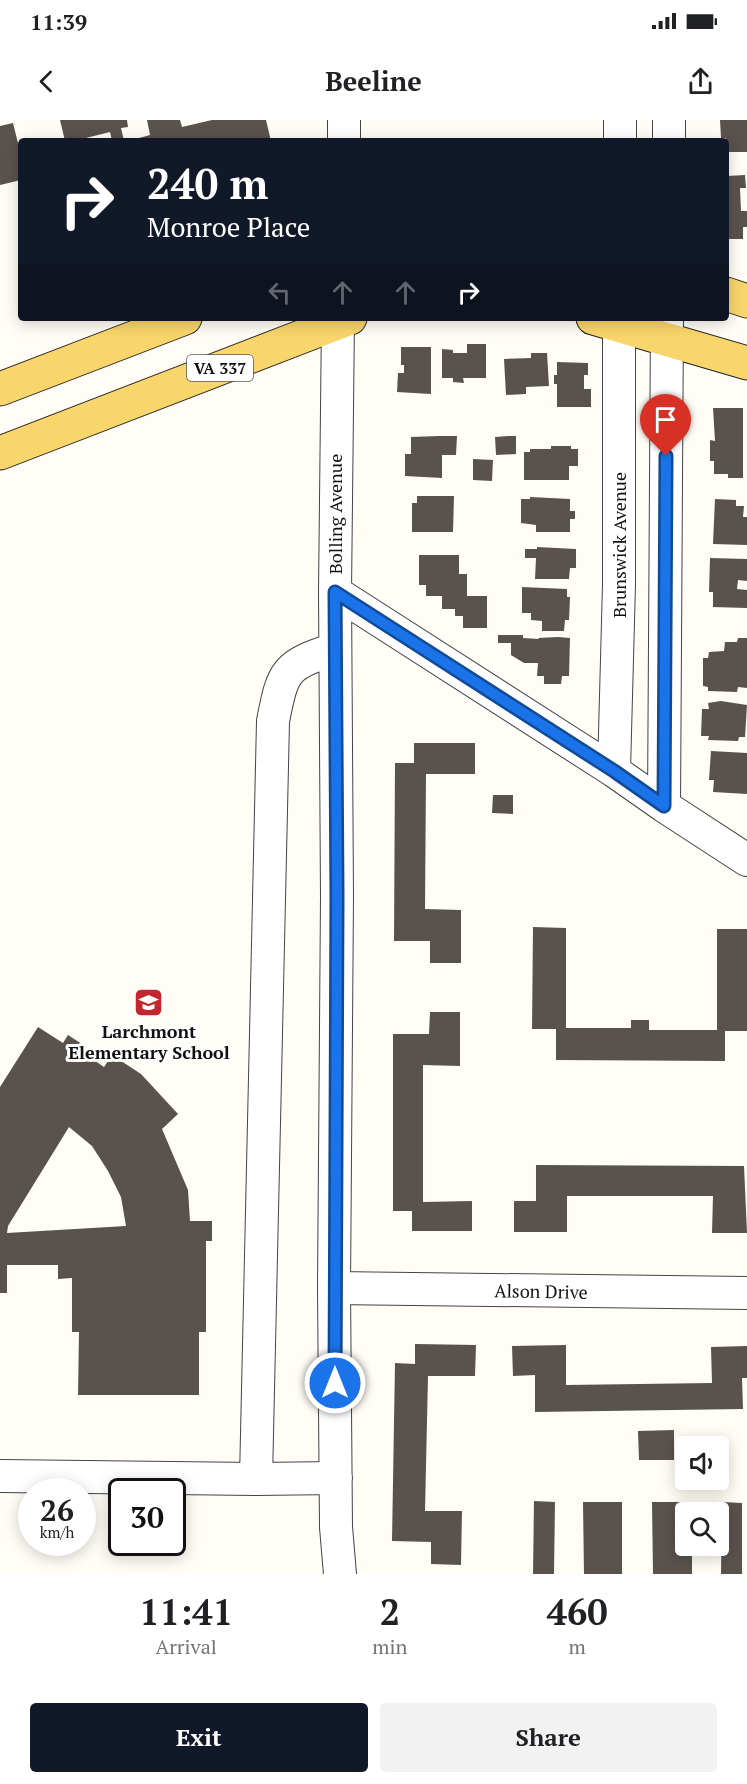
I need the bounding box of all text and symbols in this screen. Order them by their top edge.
text: 11:39 [30,7,87,36]
text: Beeline [325,63,422,99]
icon: back [30,65,63,98]
icon: share [684,65,717,98]
text: 240 m [147,155,268,211]
icon: right [48,162,126,240]
text: Monroe Place [147,209,310,245]
icon: left [263,276,296,309]
icon: ahead [326,276,359,309]
icon: ahead [389,276,422,309]
icon: right [452,276,485,309]
road number: VA 337 [187,355,253,381]
pin [640,394,691,456]
icon: arrive [649,403,682,436]
street label: Bolling Avenue [323,454,347,574]
street label: Brunswick Avenue [607,472,631,618]
school or university icon: Larchmont Elementary School [133,986,165,1018]
place label: Larchmont Elementary School [68,1019,230,1064]
street label: Alson Drive [494,1278,588,1304]
position arrow [303,1351,367,1415]
map controls [675,1436,729,1556]
button: sound [675,1436,729,1490]
speed limit sign: 30 [108,1478,186,1556]
text: 26 [40,1490,74,1530]
button: search [675,1502,729,1556]
text: km/h [40,1522,74,1542]
text: 11:41 [139,1588,233,1635]
text: 2 [380,1588,400,1635]
text: 460 [547,1588,608,1635]
text: Arrival [155,1633,217,1660]
text: min [372,1633,407,1660]
text: m [569,1633,586,1660]
button: Exit [30,1703,368,1772]
button: Share [380,1703,717,1772]

